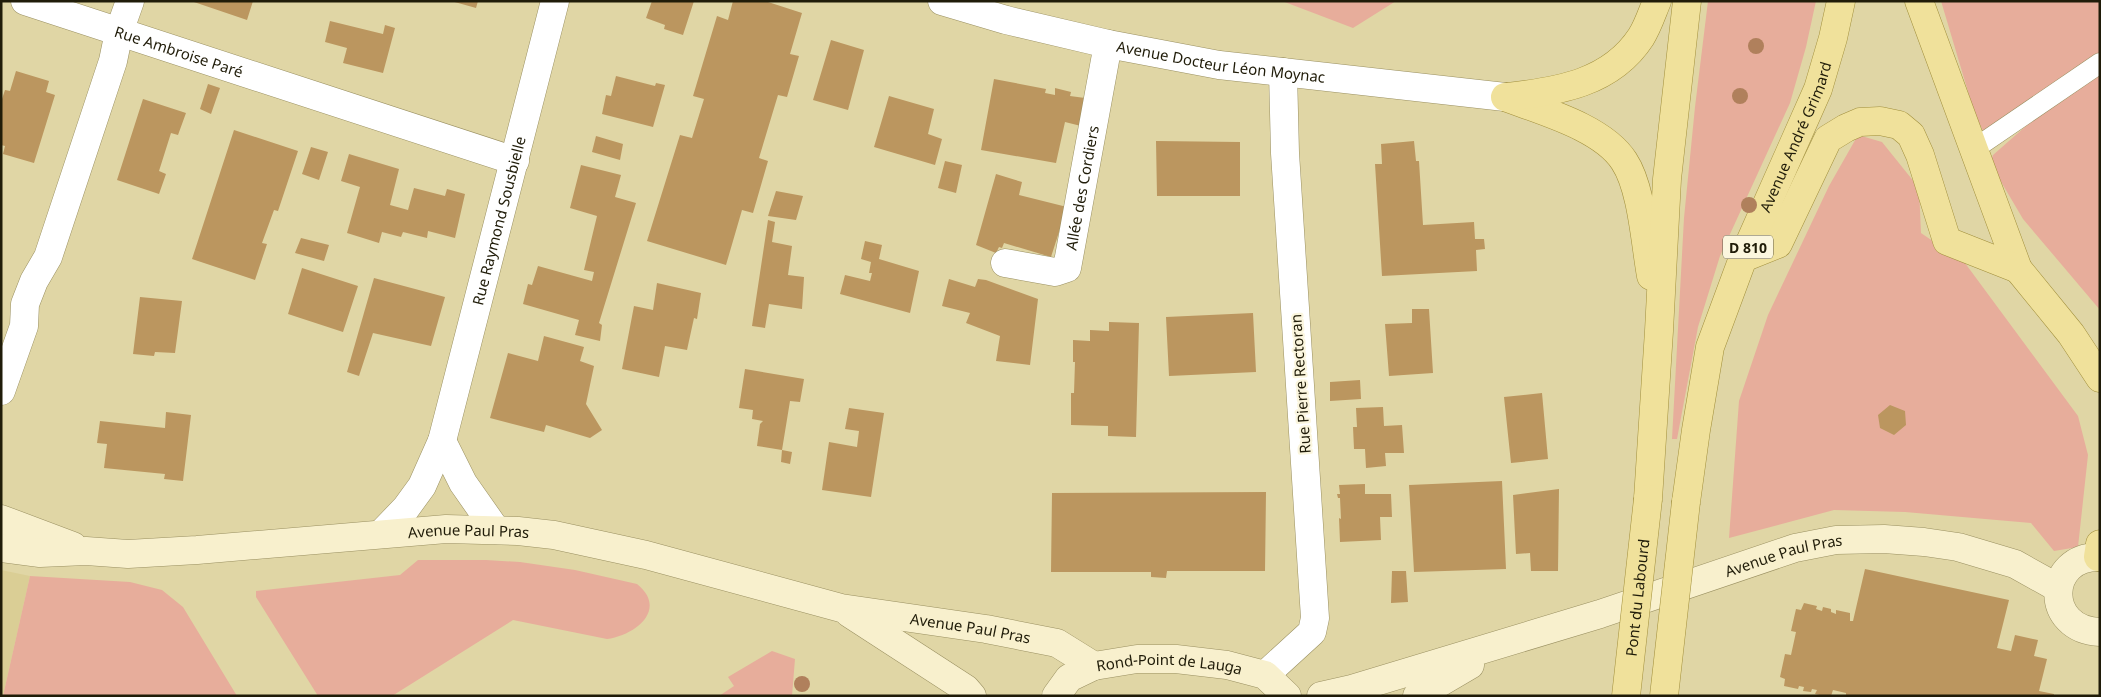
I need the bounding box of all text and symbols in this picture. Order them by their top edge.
street label: Rue Ambroise Paré [112,21,246,82]
street label: Avenue Docteur Léon Moynac [1115,36,1326,87]
street label: Avenue André Grimard [1755,59,1836,215]
street label: Allée des Cordiers [1060,124,1103,252]
street label: Rue Raymond Sousbielle [467,134,530,307]
road number: D 810 [1723,236,1773,258]
street label: Rue Pierre Rectoran [1285,314,1315,454]
street label: Avenue Paul Pras [407,519,530,542]
street label: Avenue Paul Pras [1722,530,1843,581]
street label: Pont du Labourd [1620,538,1653,657]
street label: Avenue Paul Pras [909,608,1033,648]
street label: Rond-Point de Lauga [1095,649,1245,679]

